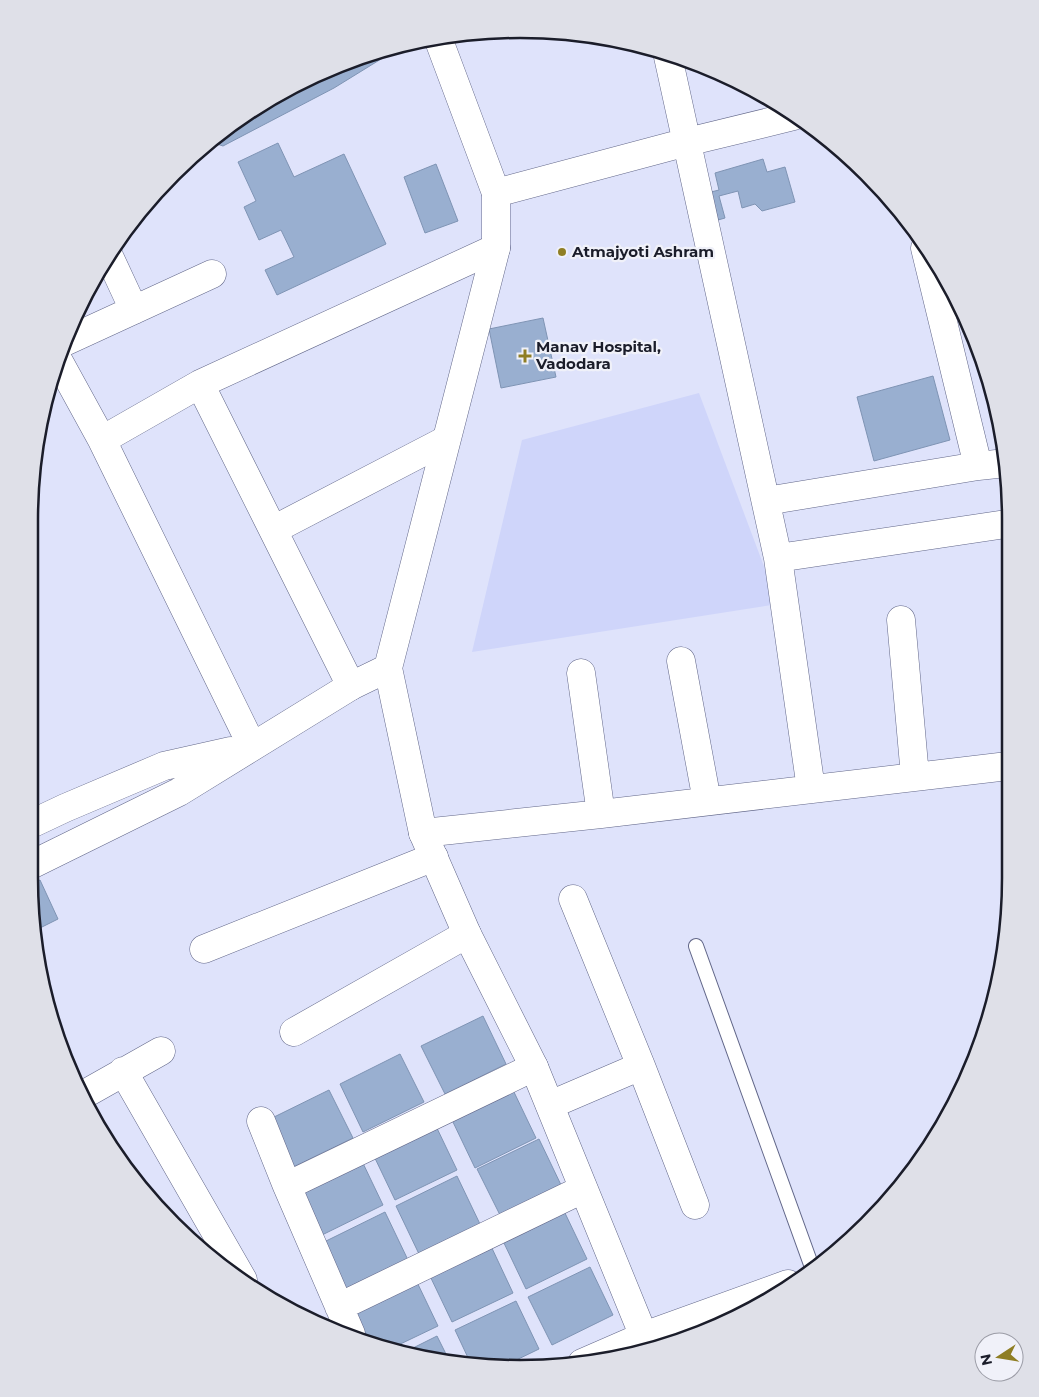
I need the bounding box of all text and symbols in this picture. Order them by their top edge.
place label: Atmajyoti Ashram [571,242,714,261]
marker: Atmajyoti Ashram [556,246,568,258]
place label: Manav Hospital, Vadodara [535,337,661,373]
marker: Manav Hospital, Vadodara [518,349,532,363]
north arrow [974,1332,1024,1382]
text: N [976,1352,996,1367]

